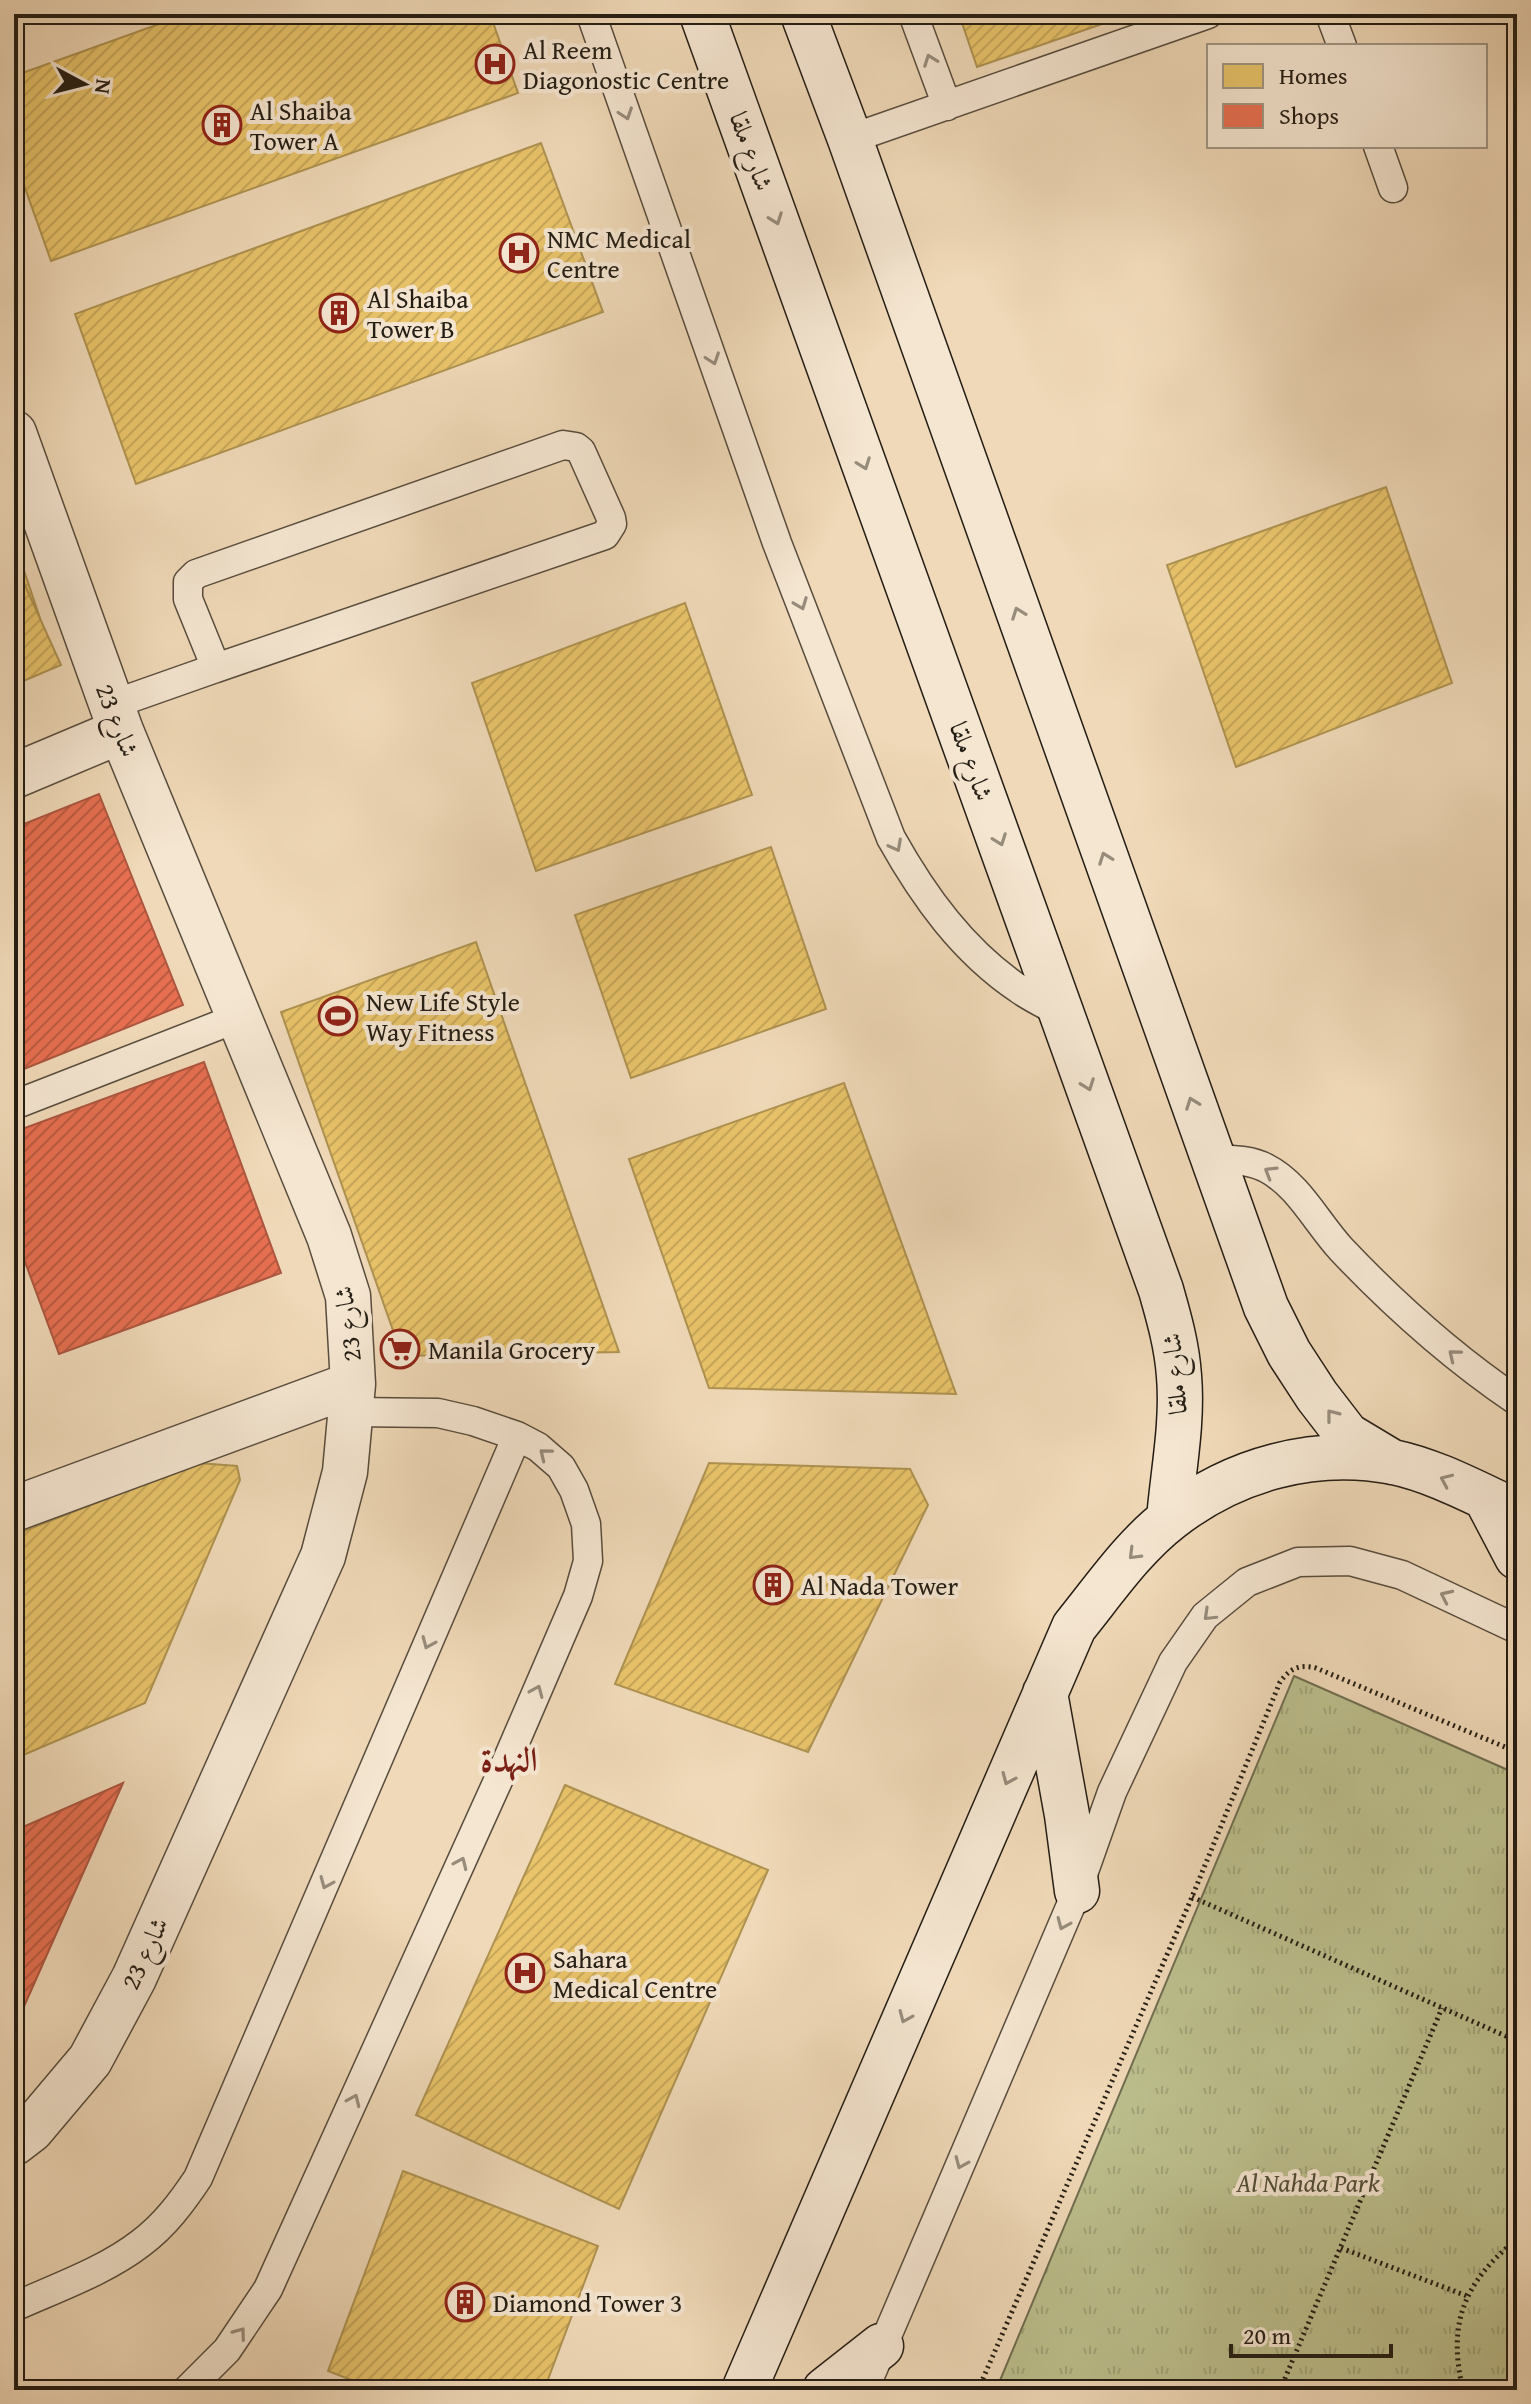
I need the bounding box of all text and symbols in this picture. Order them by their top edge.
place label: Al Reem Diagonostic Centre [523,30,729,99]
hospital icon: Al Reem Diagonostic Centre [474,43,516,85]
north arrow [44,44,124,124]
legend [1207,44,1487,148]
one-way arrow [923,54,940,68]
text: Homes [1279,58,1348,93]
text: N [87,77,121,96]
place label: Al Shaiba Tower A [250,91,352,160]
text: Shops [1279,98,1339,133]
building icon: Al Shaiba Tower A [201,104,243,146]
one-way arrow [617,106,633,120]
street label: شارع ملقا [717,106,784,197]
one-way arrow [766,211,783,225]
place label: NMC Medical Centre [547,219,691,288]
hospital icon: NMC Medical Centre [498,232,540,274]
place label: Al Shaiba Tower B [367,279,469,348]
building icon: Al Shaiba Tower B [318,292,360,334]
one-way arrow [703,351,719,365]
one-way arrow [855,456,871,470]
one-way arrow [791,596,808,610]
one-way arrow [1012,607,1028,621]
street label: شارع 23 [83,678,150,764]
street label: شارع ملقا [937,716,1004,807]
one-way arrow [990,832,1007,846]
one-way arrow [887,837,902,852]
one-way arrow [1098,852,1115,866]
place label: New Life Style Way Fitness [366,982,520,1051]
sports icon: New Life Style Way Fitness [317,995,359,1037]
one-way arrow [1078,1077,1095,1091]
one-way arrow [1185,1097,1202,1111]
one-way arrow [1265,1167,1279,1182]
street label: شارع 23 [323,1284,374,1364]
supermarket icon: Manila Grocery [379,1328,421,1370]
place label: Manila Grocery [428,1330,595,1369]
street label: شارع ملقا [1151,1331,1200,1416]
one-way arrow [1448,1350,1463,1364]
one-way arrow [1327,1409,1341,1424]
one-way arrow [539,1450,554,1464]
one-way arrow [1440,1474,1454,1490]
one-way arrow [1129,1545,1143,1559]
building icon: Al Nada Tower [752,1564,794,1606]
place label: Al Nada Tower [801,1566,959,1605]
one-way arrow [1440,1590,1455,1606]
one-way arrow [1204,1605,1218,1620]
one-way arrow [422,1635,438,1650]
one-way arrow [527,1685,543,1700]
district label: النهدة [480,1734,538,1783]
one-way arrow [1002,1770,1018,1785]
one-way arrow [451,1857,467,1871]
one-way arrow [320,1874,336,1889]
street label: شارع 23 [110,1910,180,1997]
one-way arrow [1056,1916,1072,1930]
place label: Sahara Medical Centre [553,1939,717,2008]
hospital icon: Sahara Medical Centre [504,1952,546,1994]
one-way arrow [898,2009,914,2023]
one-way arrow [344,2094,360,2108]
one-way arrow [955,2155,971,2169]
park label: Al Nahda Park [1235,2163,1380,2202]
building icon: Diamond Tower 3 [444,2281,486,2323]
place label: Diamond Tower 3 [493,2283,683,2322]
scale bar [1231,2308,1391,2358]
text: 20 m [1243,2318,1291,2353]
one-way arrow [230,2327,244,2342]

